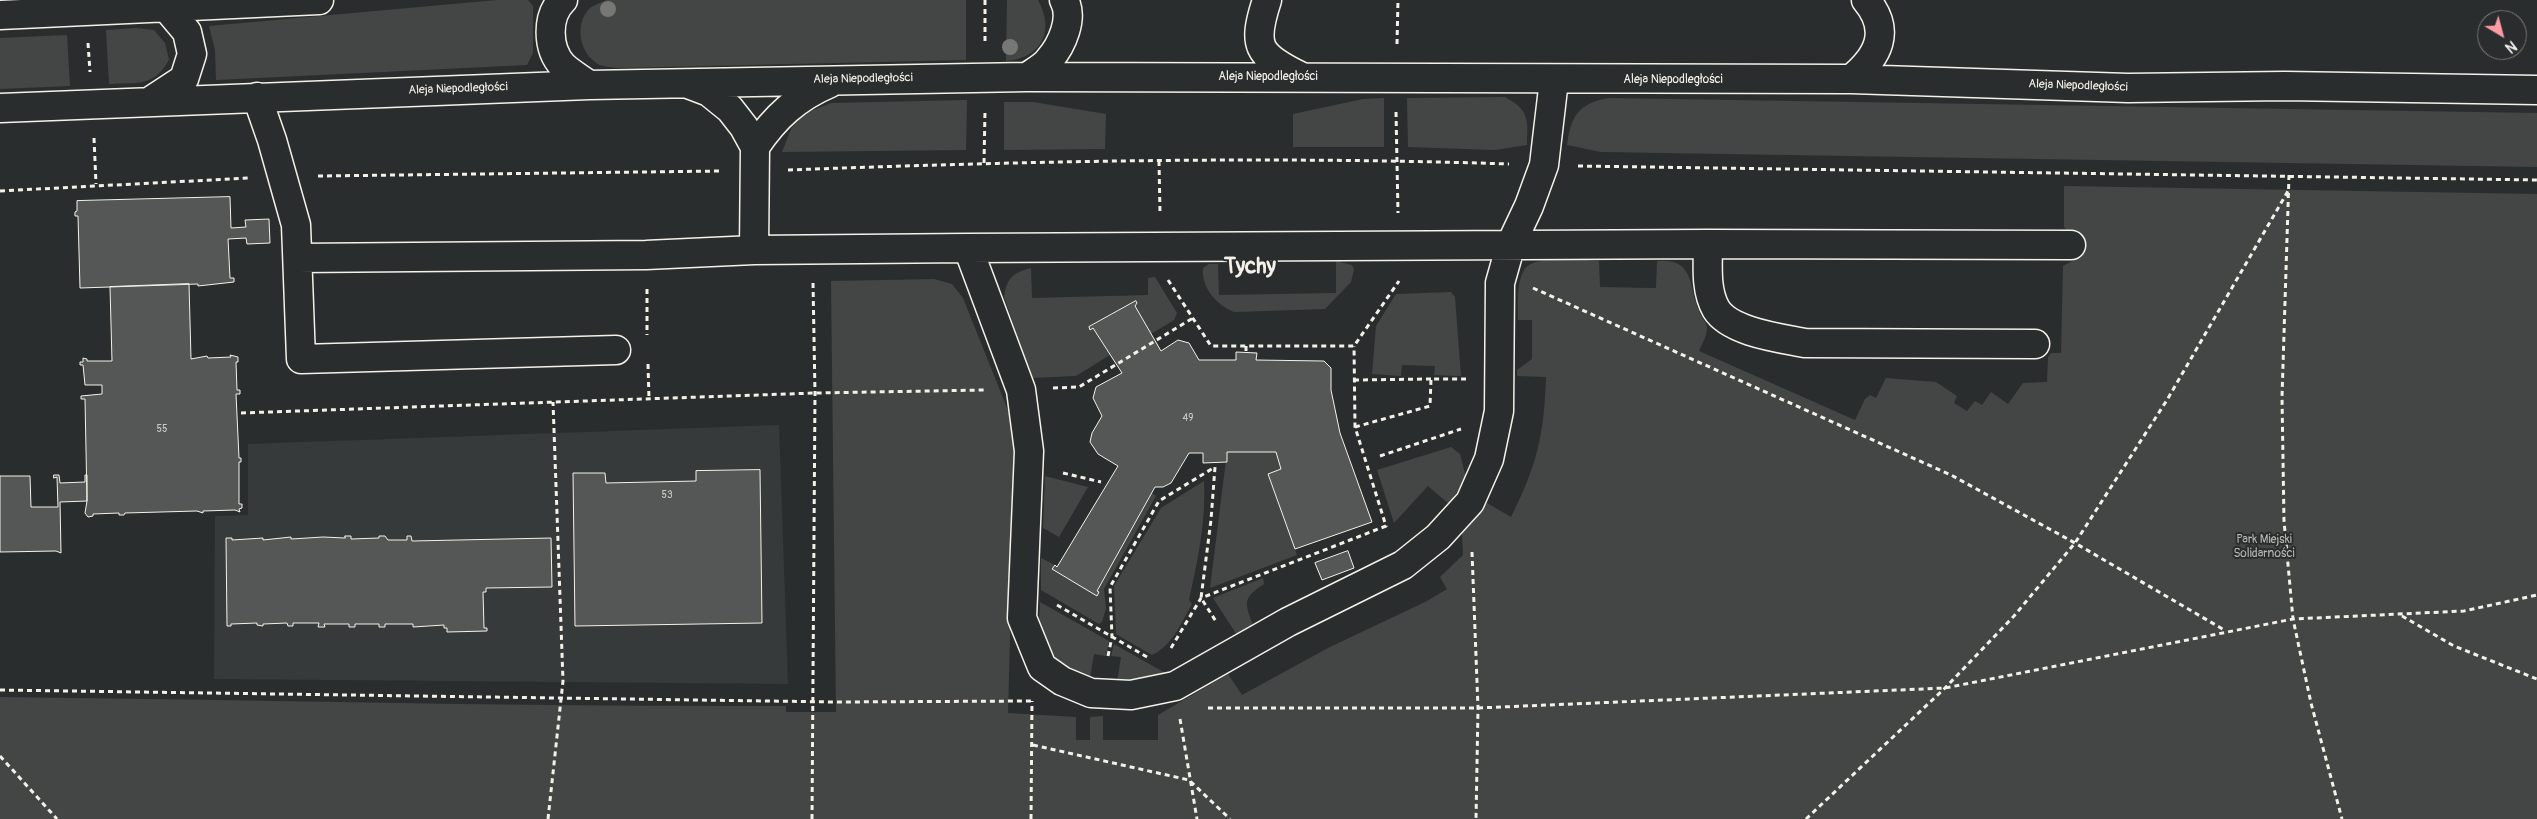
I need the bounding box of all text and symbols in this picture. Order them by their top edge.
north arrow [2477,10,2527,60]
text: N [2502,37,2520,56]
street label: Aleja Niepodległości [1218,70,1318,84]
street label: Aleja Niepodległości [813,71,913,87]
street label: Aleja Niepodległości [1623,73,1723,87]
street label: Aleja Niepodległości [2028,77,2128,95]
street label: Aleja Niepodległości [408,80,508,98]
district label: Tychy [1224,254,1276,280]
house number: 49 [1183,412,1193,424]
house number: 55 [157,423,167,435]
house number: 53 [662,489,672,501]
park label: Park Miejski Solidarności [2233,533,2295,561]

